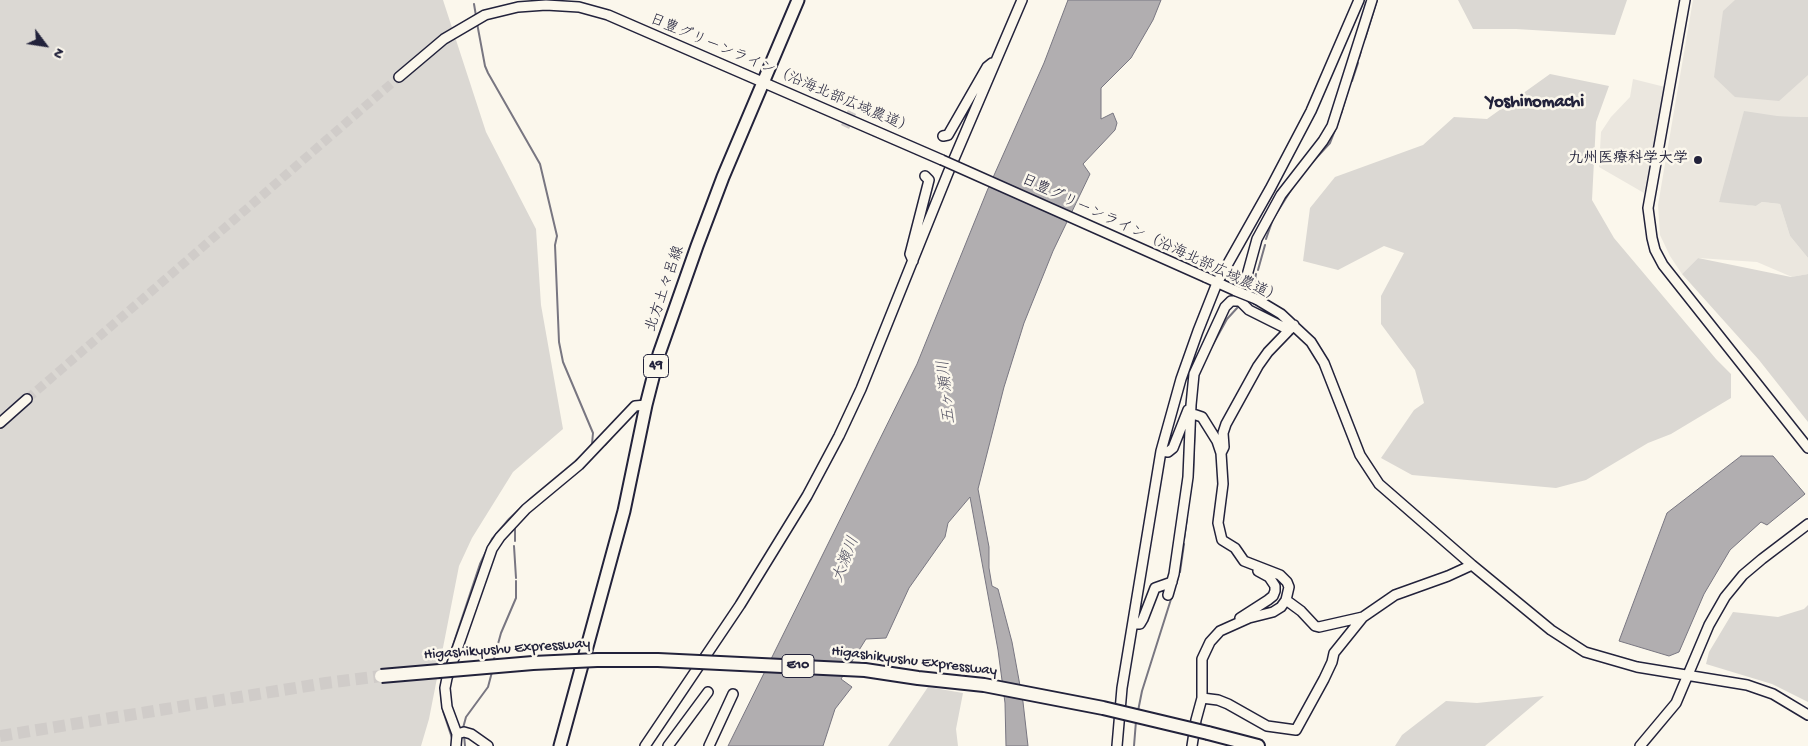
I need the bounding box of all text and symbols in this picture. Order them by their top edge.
street label: 日豊グリーンライン（沿海北部広域農道） [646,11,916,139]
north arrow [20,20,70,70]
text: N [49,45,68,61]
district label: Yoshinomachi [1486,92,1584,114]
place label: 九州医療科学大学 [1568,151,1688,169]
marker: 九州医療科学大学 [1692,154,1704,166]
street label: 日豊グリーンライン（沿海北部広域農道） [1018,172,1284,308]
street label: 北方土々呂線 [643,244,689,334]
road number: 49 [644,354,668,378]
water label: 五ヶ瀬川 [935,359,961,425]
water label: 大瀬川 [829,534,865,586]
street label: Higashikyushu Expressway [423,635,591,665]
street label: Higashikyushu Expressway [830,643,998,681]
road number: E10 [782,654,814,678]

